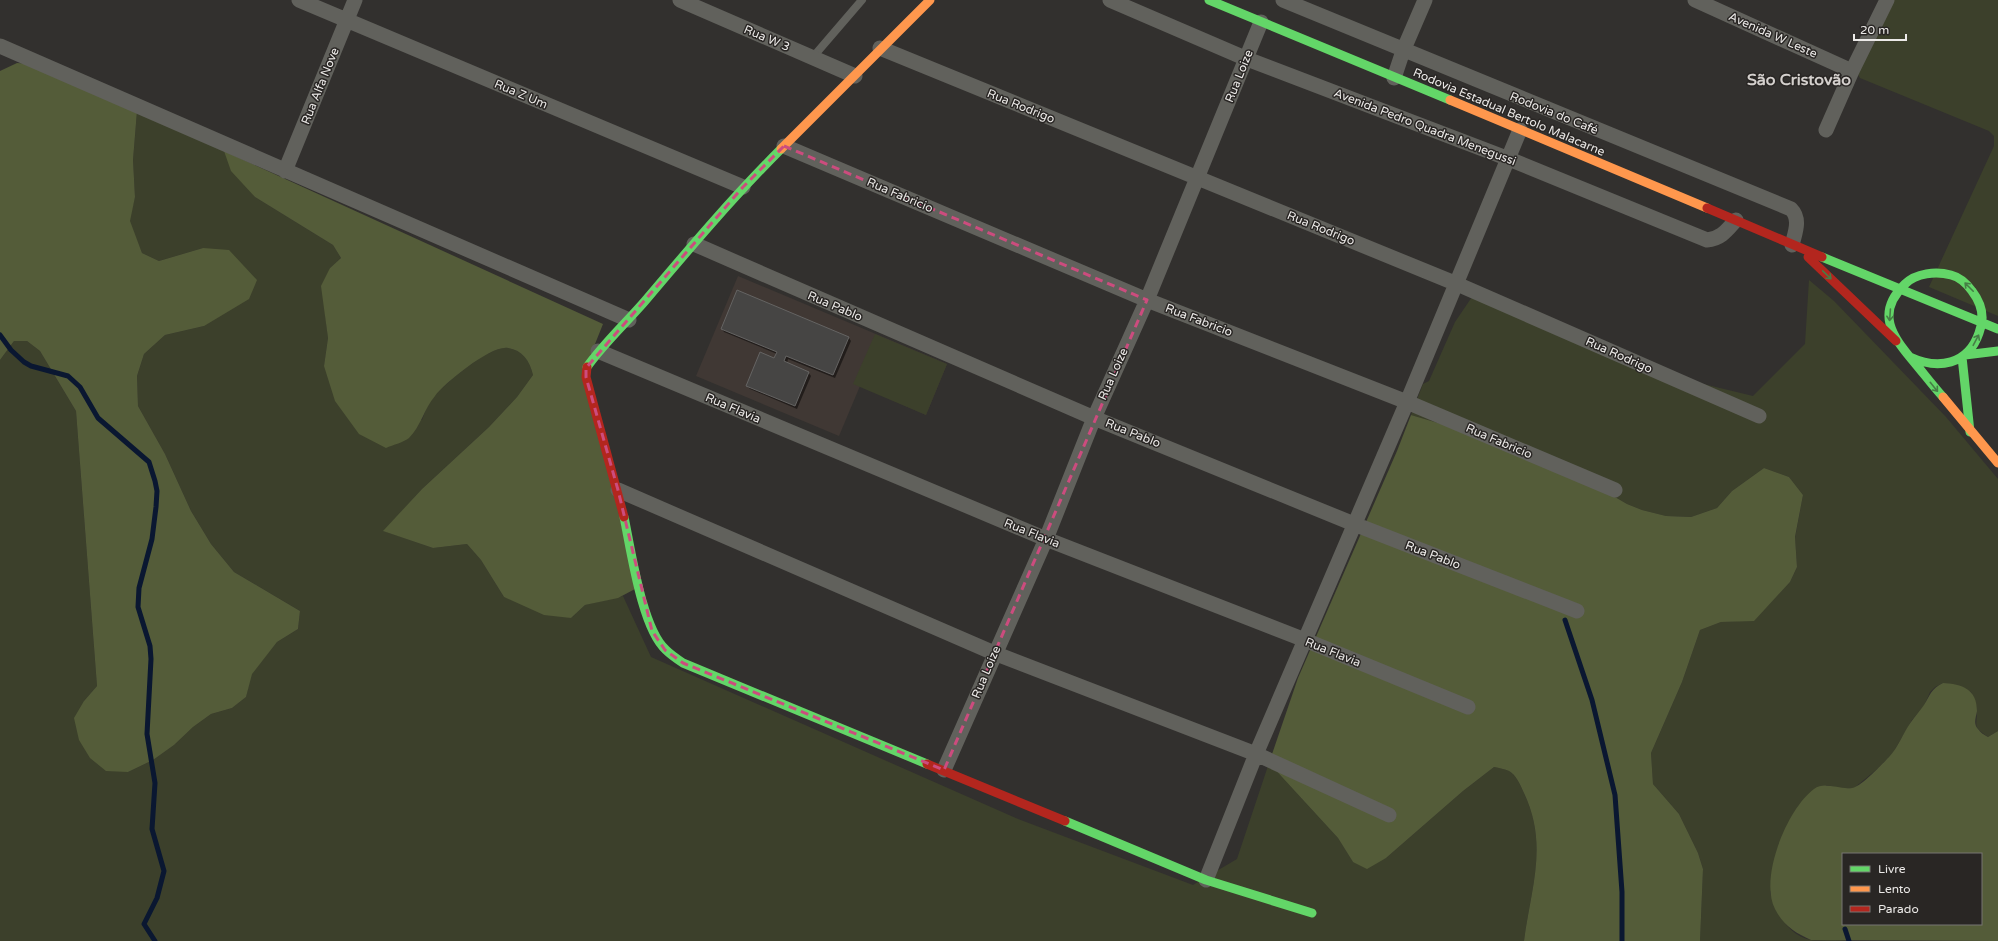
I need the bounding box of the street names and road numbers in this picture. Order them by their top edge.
street label: Avenida W Leste [1727,9,1820,61]
street label: Rua W 3 [742,22,792,54]
street label: Rua Alfa Nove [298,45,342,126]
street label: Rua Loize [1222,47,1256,104]
street label: Rodovia Estadual Bertolo Malacarne [1411,65,1607,159]
street label: Rua Z Um [492,77,550,111]
street label: Rua Rodrigo [985,86,1057,126]
street label: Avenida Pedro Quadra Menegussi [1332,86,1518,168]
street label: Rodovia do Café [1508,89,1600,137]
street label: Rua Fabricio [865,175,935,215]
street label: Rua Rodrigo [1285,208,1357,248]
street label: Rua Pablo [806,288,864,324]
street label: Rua Fabricio [1163,301,1235,339]
street label: Rua Rodrigo [1583,334,1655,376]
street label: Rua Loize [1095,346,1131,402]
street label: Rua Flavia [703,390,763,426]
street label: Rua Pablo [1103,416,1163,450]
street label: Rua Fabricio [1464,421,1534,461]
street label: Rua Flavia [1002,516,1062,550]
street label: Rua Pablo [1403,538,1463,572]
street label: Rua Flavia [1303,635,1363,669]
street label: Rua Loize [969,643,1003,700]

